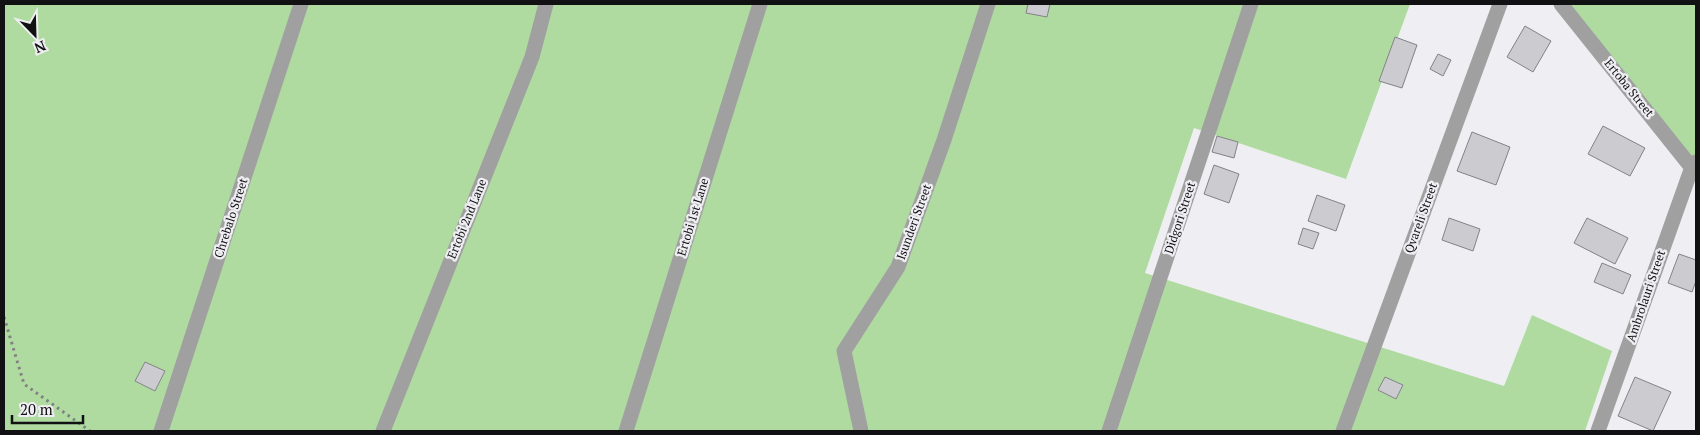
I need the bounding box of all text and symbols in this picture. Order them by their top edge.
north arrow [10,10,60,60]
text: N [31,37,49,58]
street label: Ertoba Street [1601,56,1658,120]
street label: Chrebalo Street [211,175,251,260]
street label: Ertobi 1st Lane [674,176,711,258]
street label: Ertobi 2nd Lane [444,177,489,261]
street label: Didgori Street [1161,179,1198,256]
street label: Qvareli Street [1401,180,1440,255]
street label: Isunderi Street [893,182,934,262]
street label: Ambrolauri Street [1623,247,1668,344]
scale bar [12,392,84,424]
text: 20 m [20,399,53,419]

